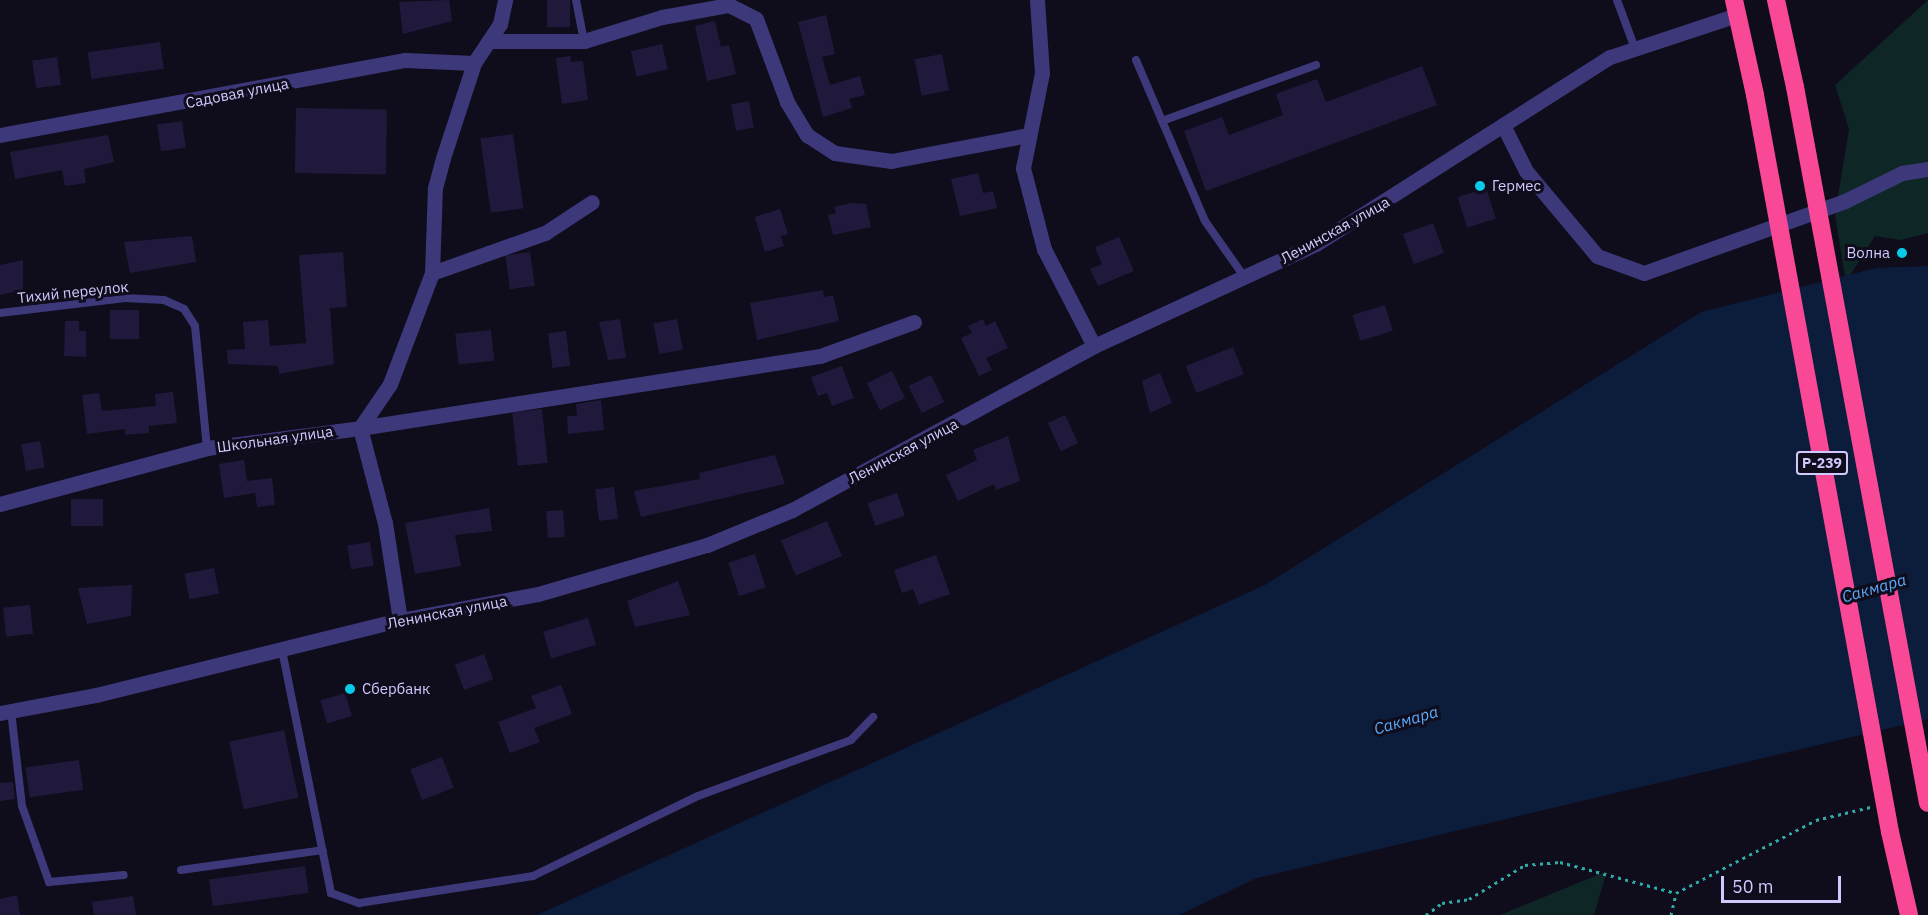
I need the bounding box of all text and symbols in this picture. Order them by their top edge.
street label: Садовая улица [184,74,290,112]
place label: Гермес [1492,177,1541,195]
marker: Гермес [1473,179,1487,193]
street label: Ленинская улица [1277,193,1393,267]
place label: Волна [1847,244,1890,262]
marker: Волна [1895,246,1909,260]
street label: Тихий переулок [17,277,129,307]
street label: Ленинская улица [845,414,961,488]
street label: Школьная улица [216,422,334,456]
road number: Р-239 [1795,452,1849,474]
water label: Сакмара [1840,570,1908,606]
street label: Ленинская улица [386,592,508,632]
place label: Сбербанк [362,680,430,698]
marker: Сбербанк [343,682,357,696]
water label: Сакмара [1372,702,1440,738]
scale bar [1724,864,1844,902]
text: 50 m [1732,875,1774,898]

